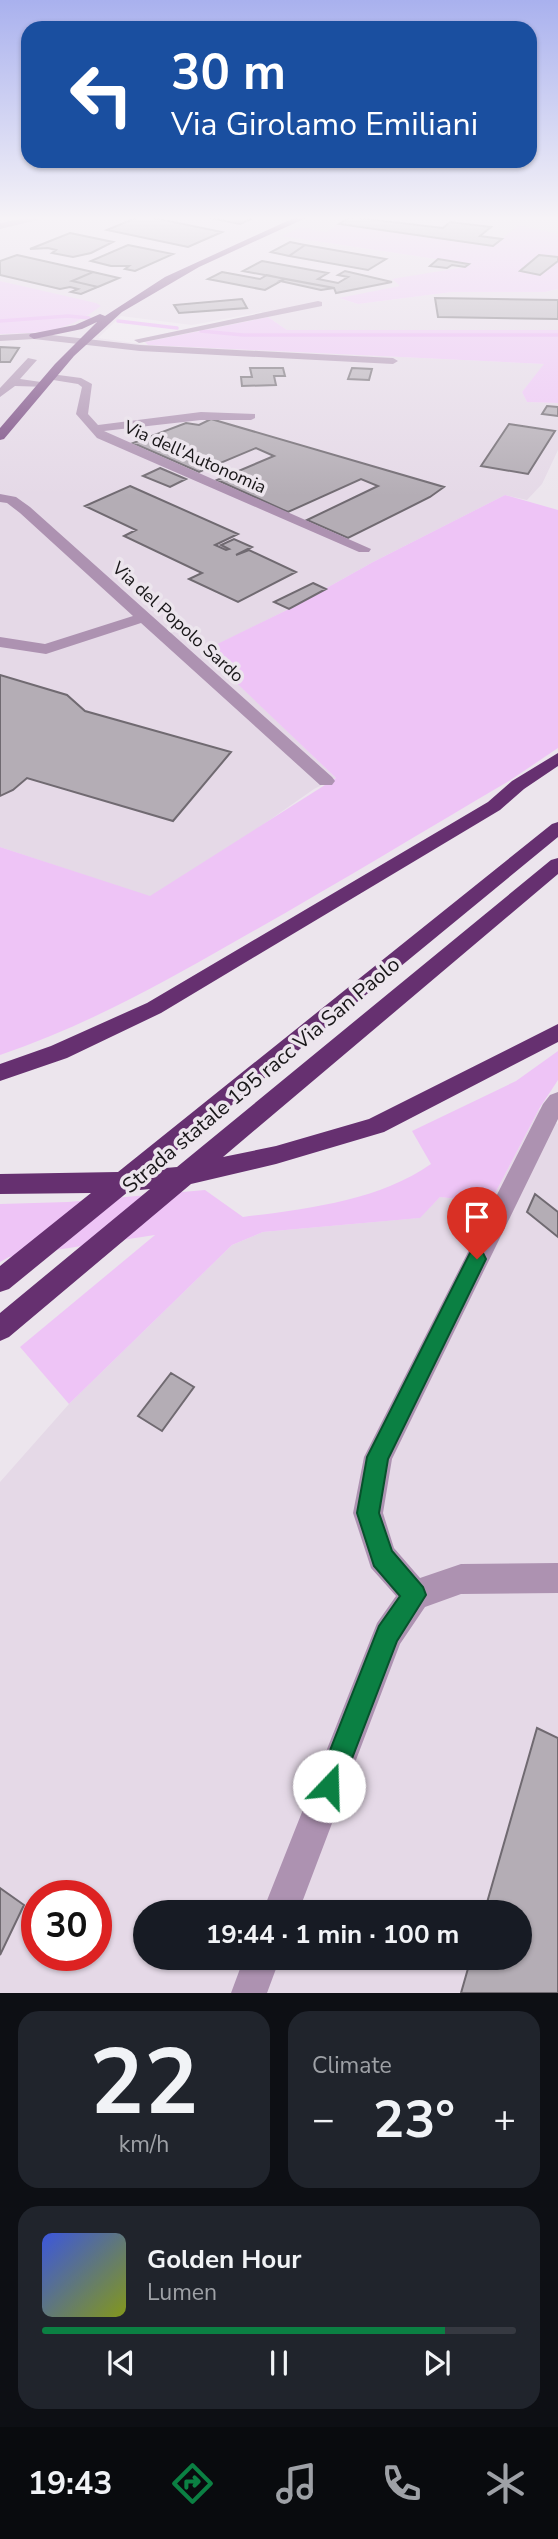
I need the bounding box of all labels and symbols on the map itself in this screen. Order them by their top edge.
street label: Via dell'Autonomia [119,414,270,499]
street label: Via del Popolo Sardo [106,556,249,688]
street label: Strada statale 195 racc Via San Paolo [116,950,406,1200]
pin [447,1187,507,1259]
position arrow [292,1749,366,1823]
speed limit sign: 30 [21,1880,112,1971]

